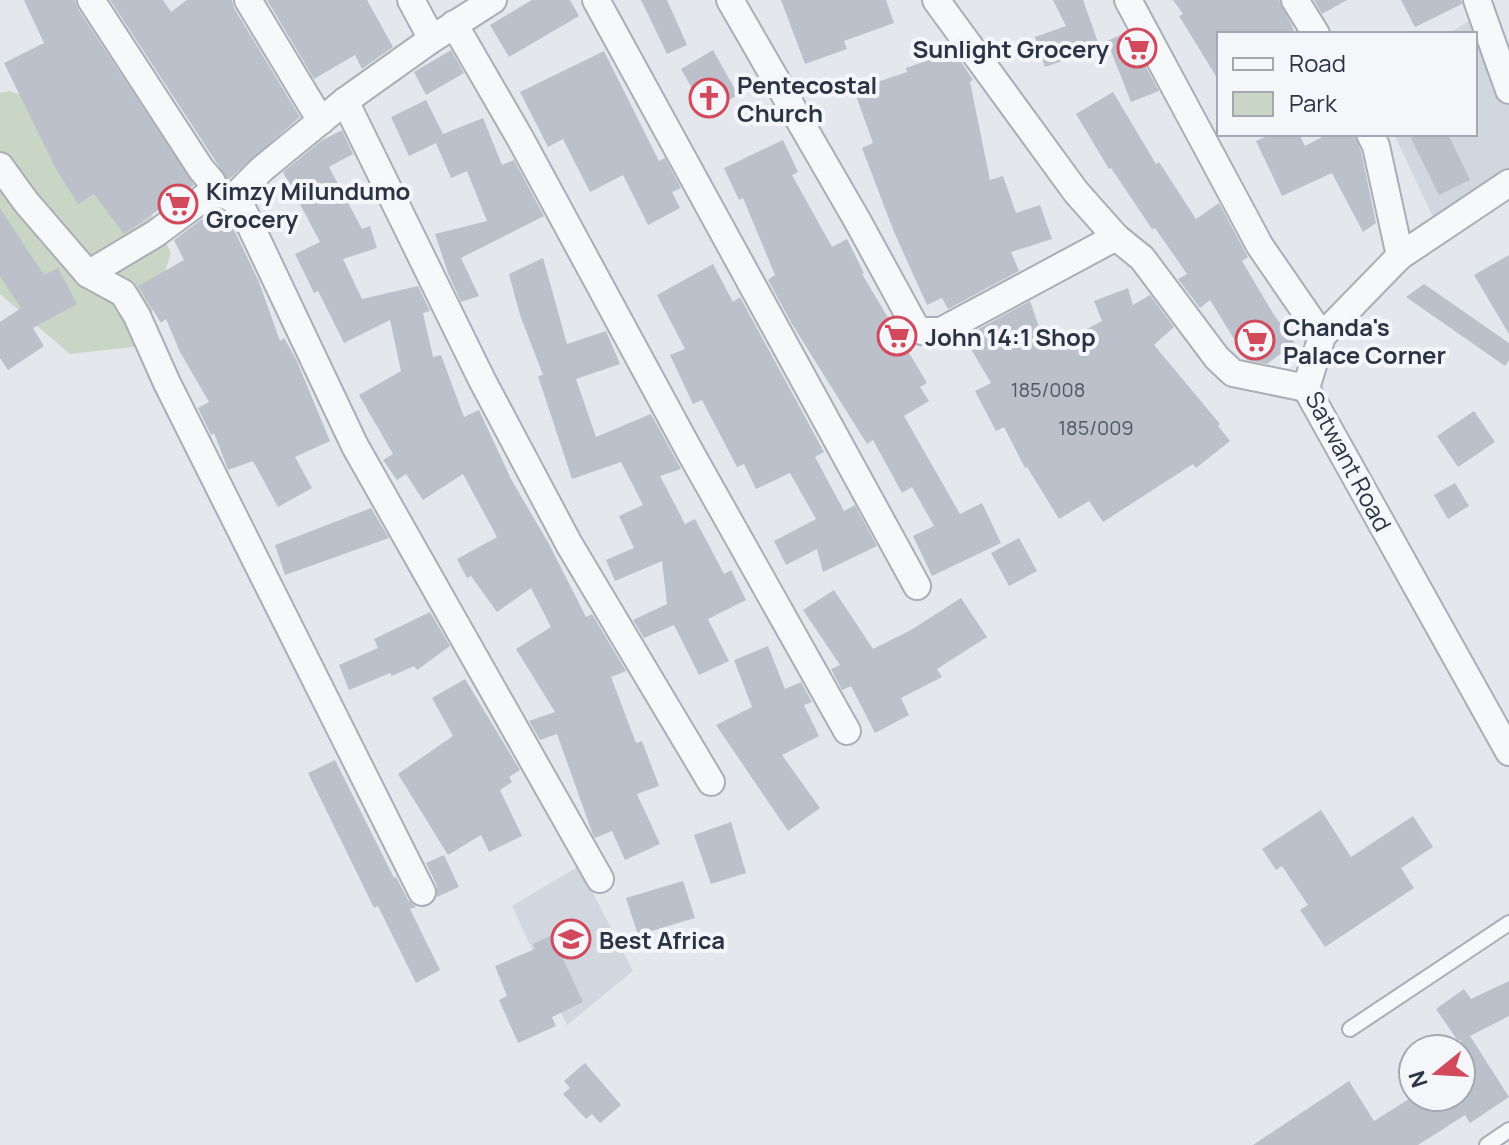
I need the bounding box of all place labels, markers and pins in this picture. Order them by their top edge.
supermarket icon: Sunlight Grocery [1116,27,1158,69]
place label: Sunlight Grocery [913,32,1110,65]
place label: Pentecostal Church [737,68,877,129]
church icon: Pentecostal Church [688,77,730,119]
place label: Kimzy Milundumo Grocery [206,174,410,235]
supermarket icon: Kimzy Milundumo Grocery [157,183,199,225]
place label: Chanda's Palace Corner [1283,310,1446,371]
supermarket icon: John 14:1 Shop [876,315,918,357]
supermarket icon: Chanda's Palace Corner [1234,319,1276,361]
place label: John 14:1 Shop [925,320,1096,353]
school or university icon: Best Africa [550,918,592,960]
place label: Best Africa [599,923,725,956]

